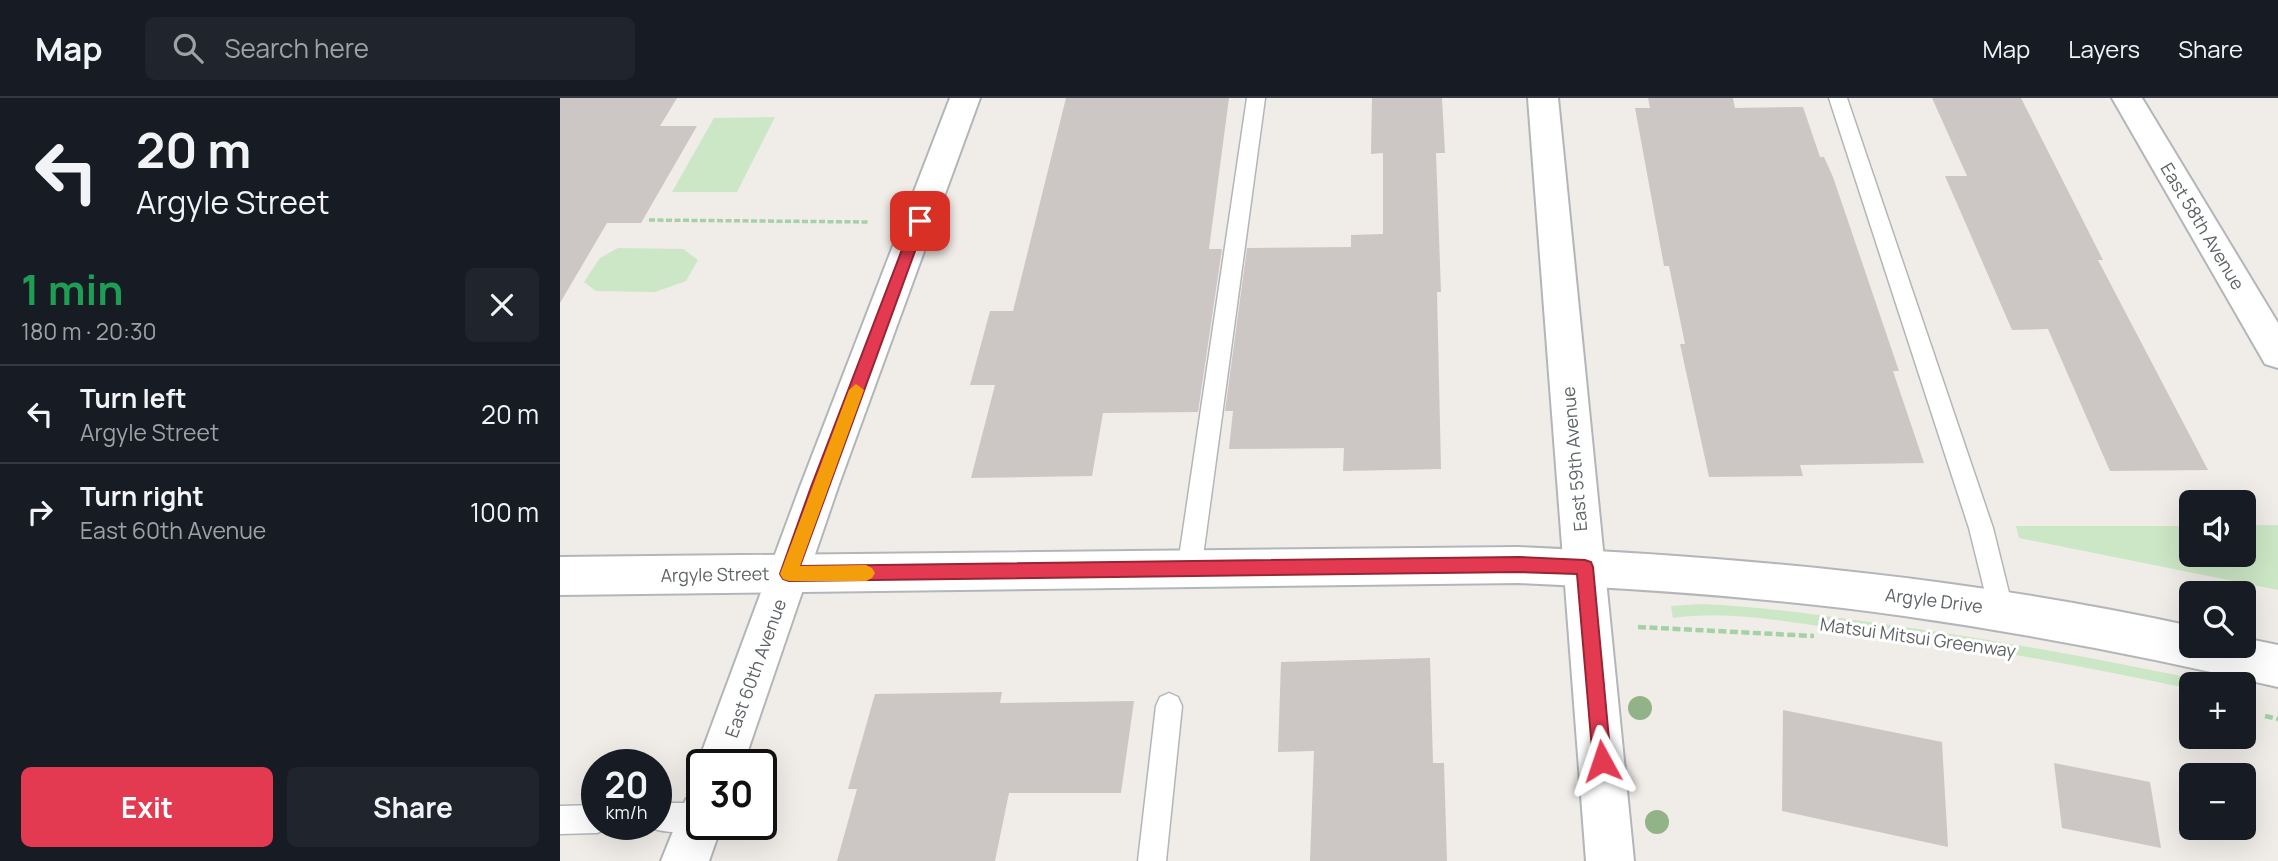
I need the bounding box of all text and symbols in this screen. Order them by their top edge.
search box [145,17,635,80]
text: Map [35,26,103,71]
icon: search [169,29,207,67]
text: Search here [225,30,369,66]
text: Map [1983,32,2030,65]
text: Layers [2068,32,2140,65]
text: Share [2178,32,2243,65]
text: 20 m [136,116,251,183]
icon: left [21,126,112,217]
street label: East 58th Avenue [2156,158,2250,294]
text: Argyle Street [136,180,330,224]
pin [890,191,950,251]
icon: arrive [901,202,939,240]
text: 1 min [21,260,124,318]
button: close [465,268,539,342]
text: 180 m · 20:30 [21,315,157,347]
text: Turn left [80,380,187,416]
street label: East 59th Avenue [1556,386,1592,532]
icon: left [21,395,59,433]
text: 20 m [481,396,539,432]
text: Argyle Street [80,416,219,448]
text: Turn right [80,478,204,514]
map controls [2179,490,2256,840]
button: sound [2179,490,2256,567]
icon: right [21,493,59,531]
text: 100 m [470,494,539,530]
text: East 60th Avenue [80,514,266,546]
street label: Argyle Street [660,561,770,587]
button: search [2179,581,2256,658]
street label: Argyle Drive [1884,582,1984,618]
street label: East 60th Avenue [719,595,791,741]
street label: Matsui Mitsui Greenway [1819,611,2018,663]
button: + [2179,672,2256,749]
position arrow [1565,724,1639,798]
speed limit sign: 30 [686,749,777,840]
text: 20 [605,761,648,809]
button: − [2179,763,2256,840]
button: Exit [21,767,273,847]
button: Share [287,767,539,847]
text: km/h [606,800,647,824]

